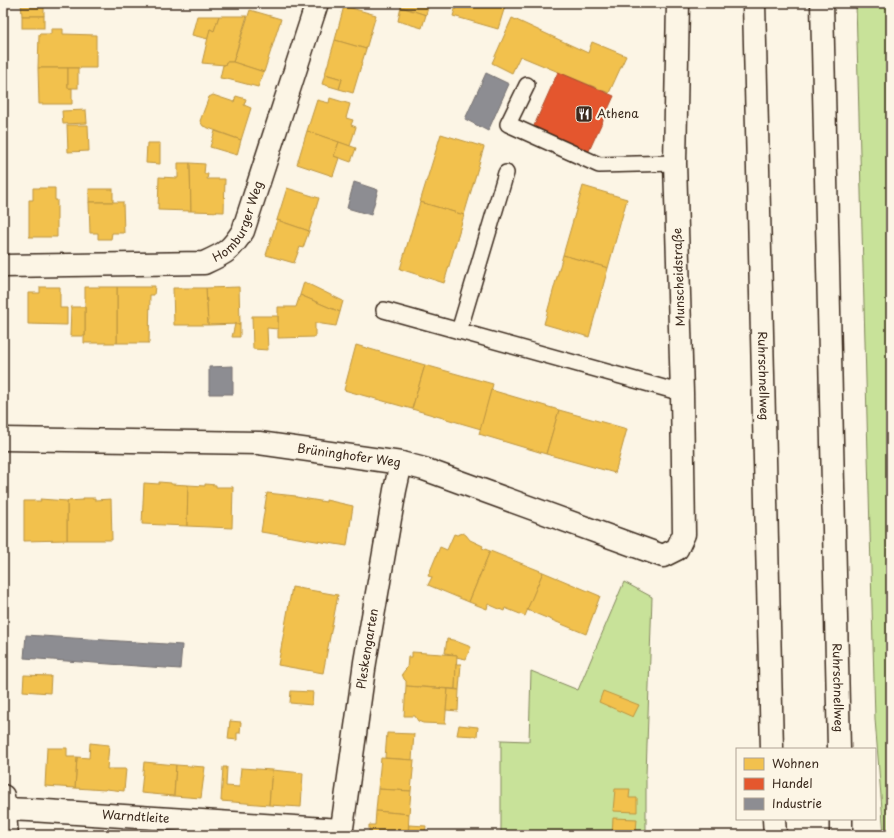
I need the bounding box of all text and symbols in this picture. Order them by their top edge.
restaurant icon: Athena [574,104,594,124]
place label: Athena [597,104,639,122]
street label: Homburger Weg [209,178,267,266]
street label: Munscheidstraße [667,227,689,327]
street label: Ruhrschnellweg [754,331,774,421]
street label: Brüninghofer Weg [296,439,402,471]
street label: Pleskengarten [351,607,382,690]
street label: Ruhrschnellweg [829,643,849,733]
legend [736,748,876,820]
text: Wohnen [772,754,819,772]
text: Handel [772,774,812,792]
text: Industrie [772,794,822,812]
street label: Warndtleite [102,805,170,827]

